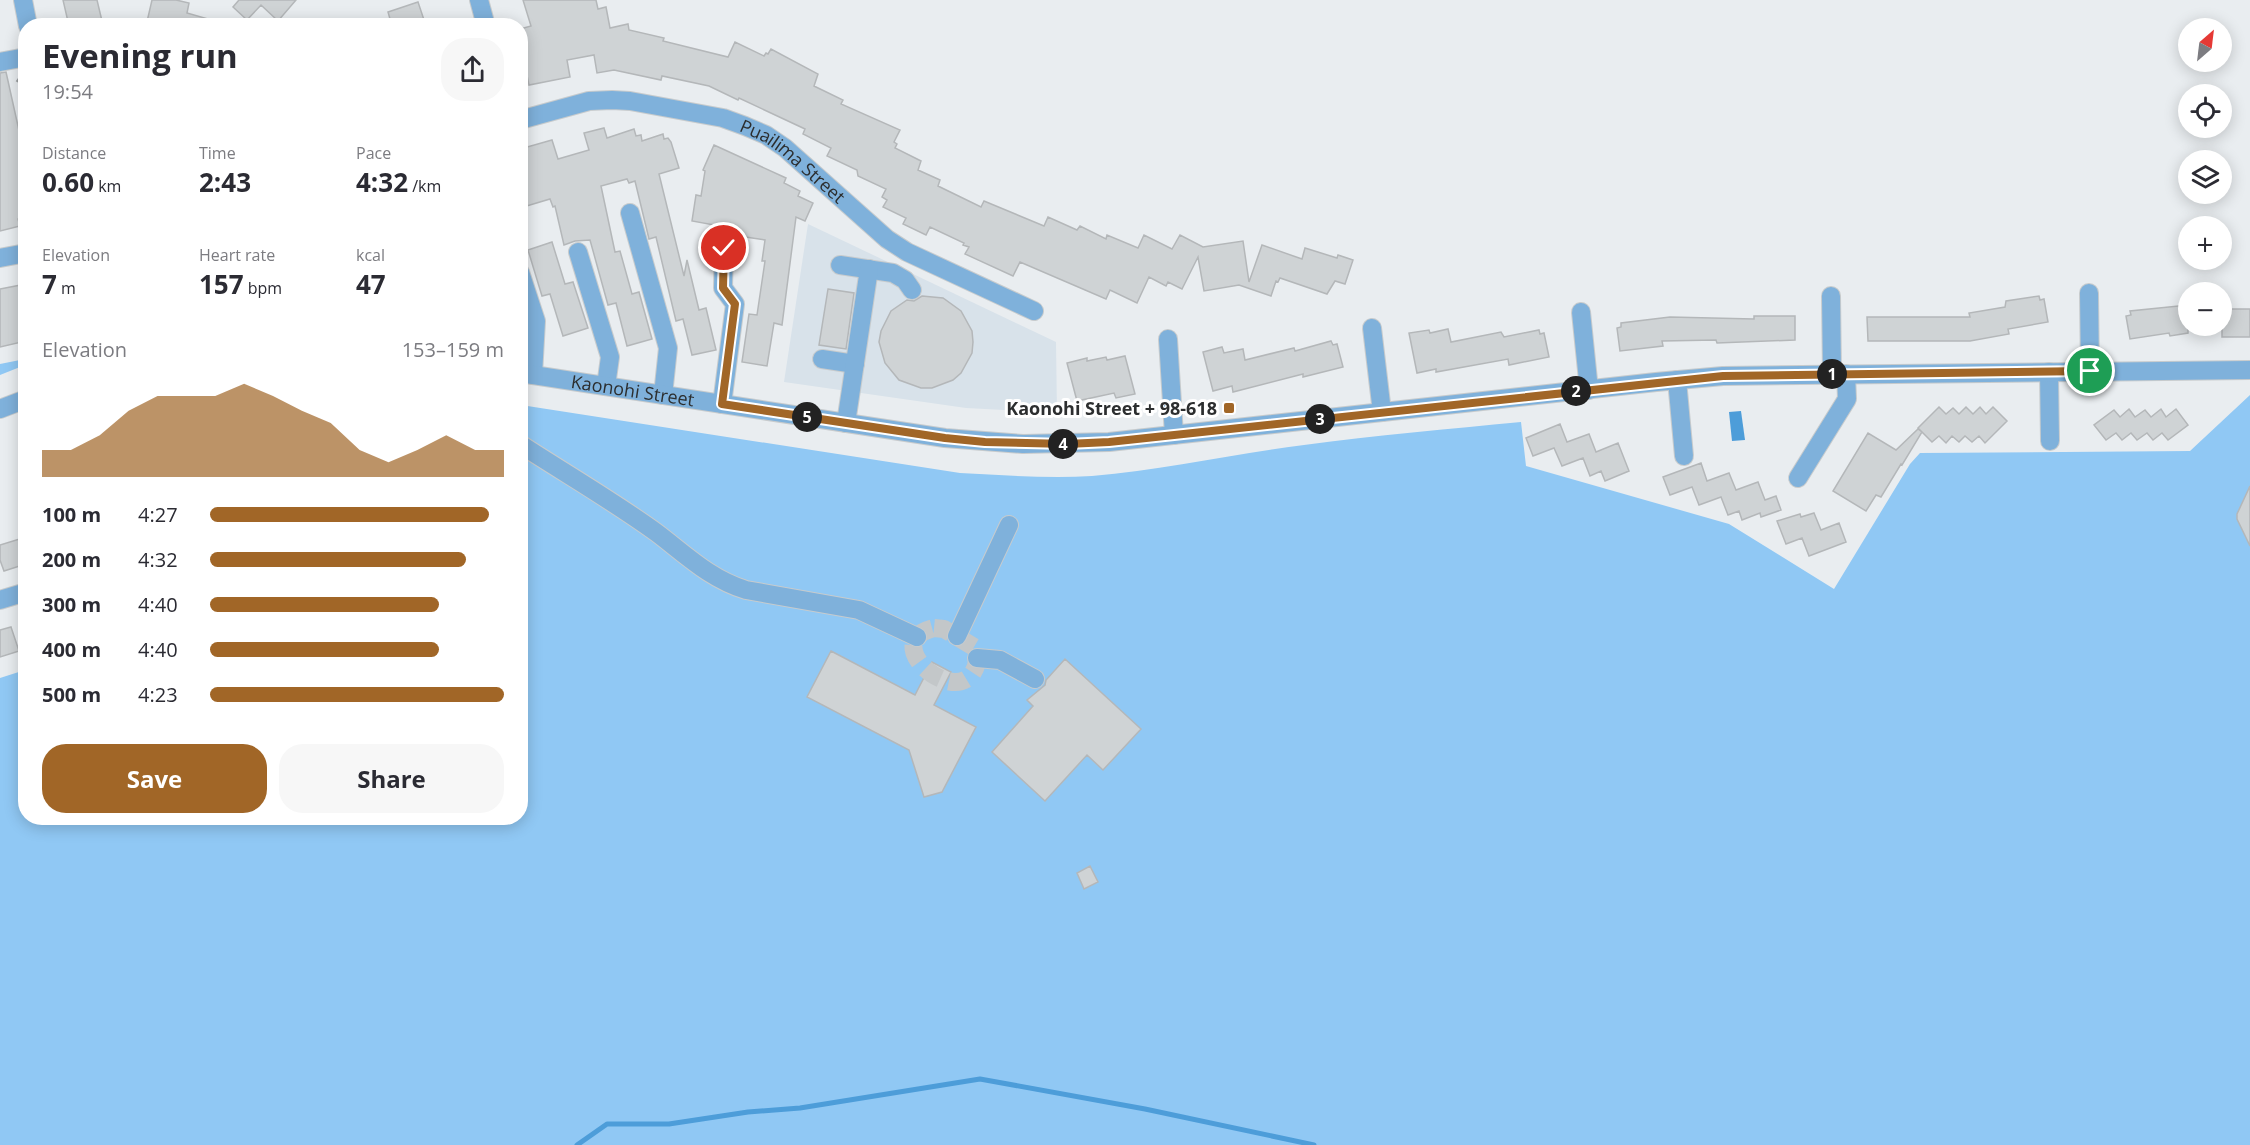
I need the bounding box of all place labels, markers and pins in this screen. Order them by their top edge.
pin [698,222,749,273]
pin [2064,345,2115,396]
pin: 1 [1817,359,1847,389]
pin: 2 [1561,376,1591,406]
place label: Kaonohi Street + 98-618 [1006,396,1217,420]
marker: Kaonohi Street + 98-618 [1222,401,1236,415]
pin: 5 [792,402,822,432]
pin: 3 [1305,404,1335,434]
pin: 4 [1048,429,1078,459]

